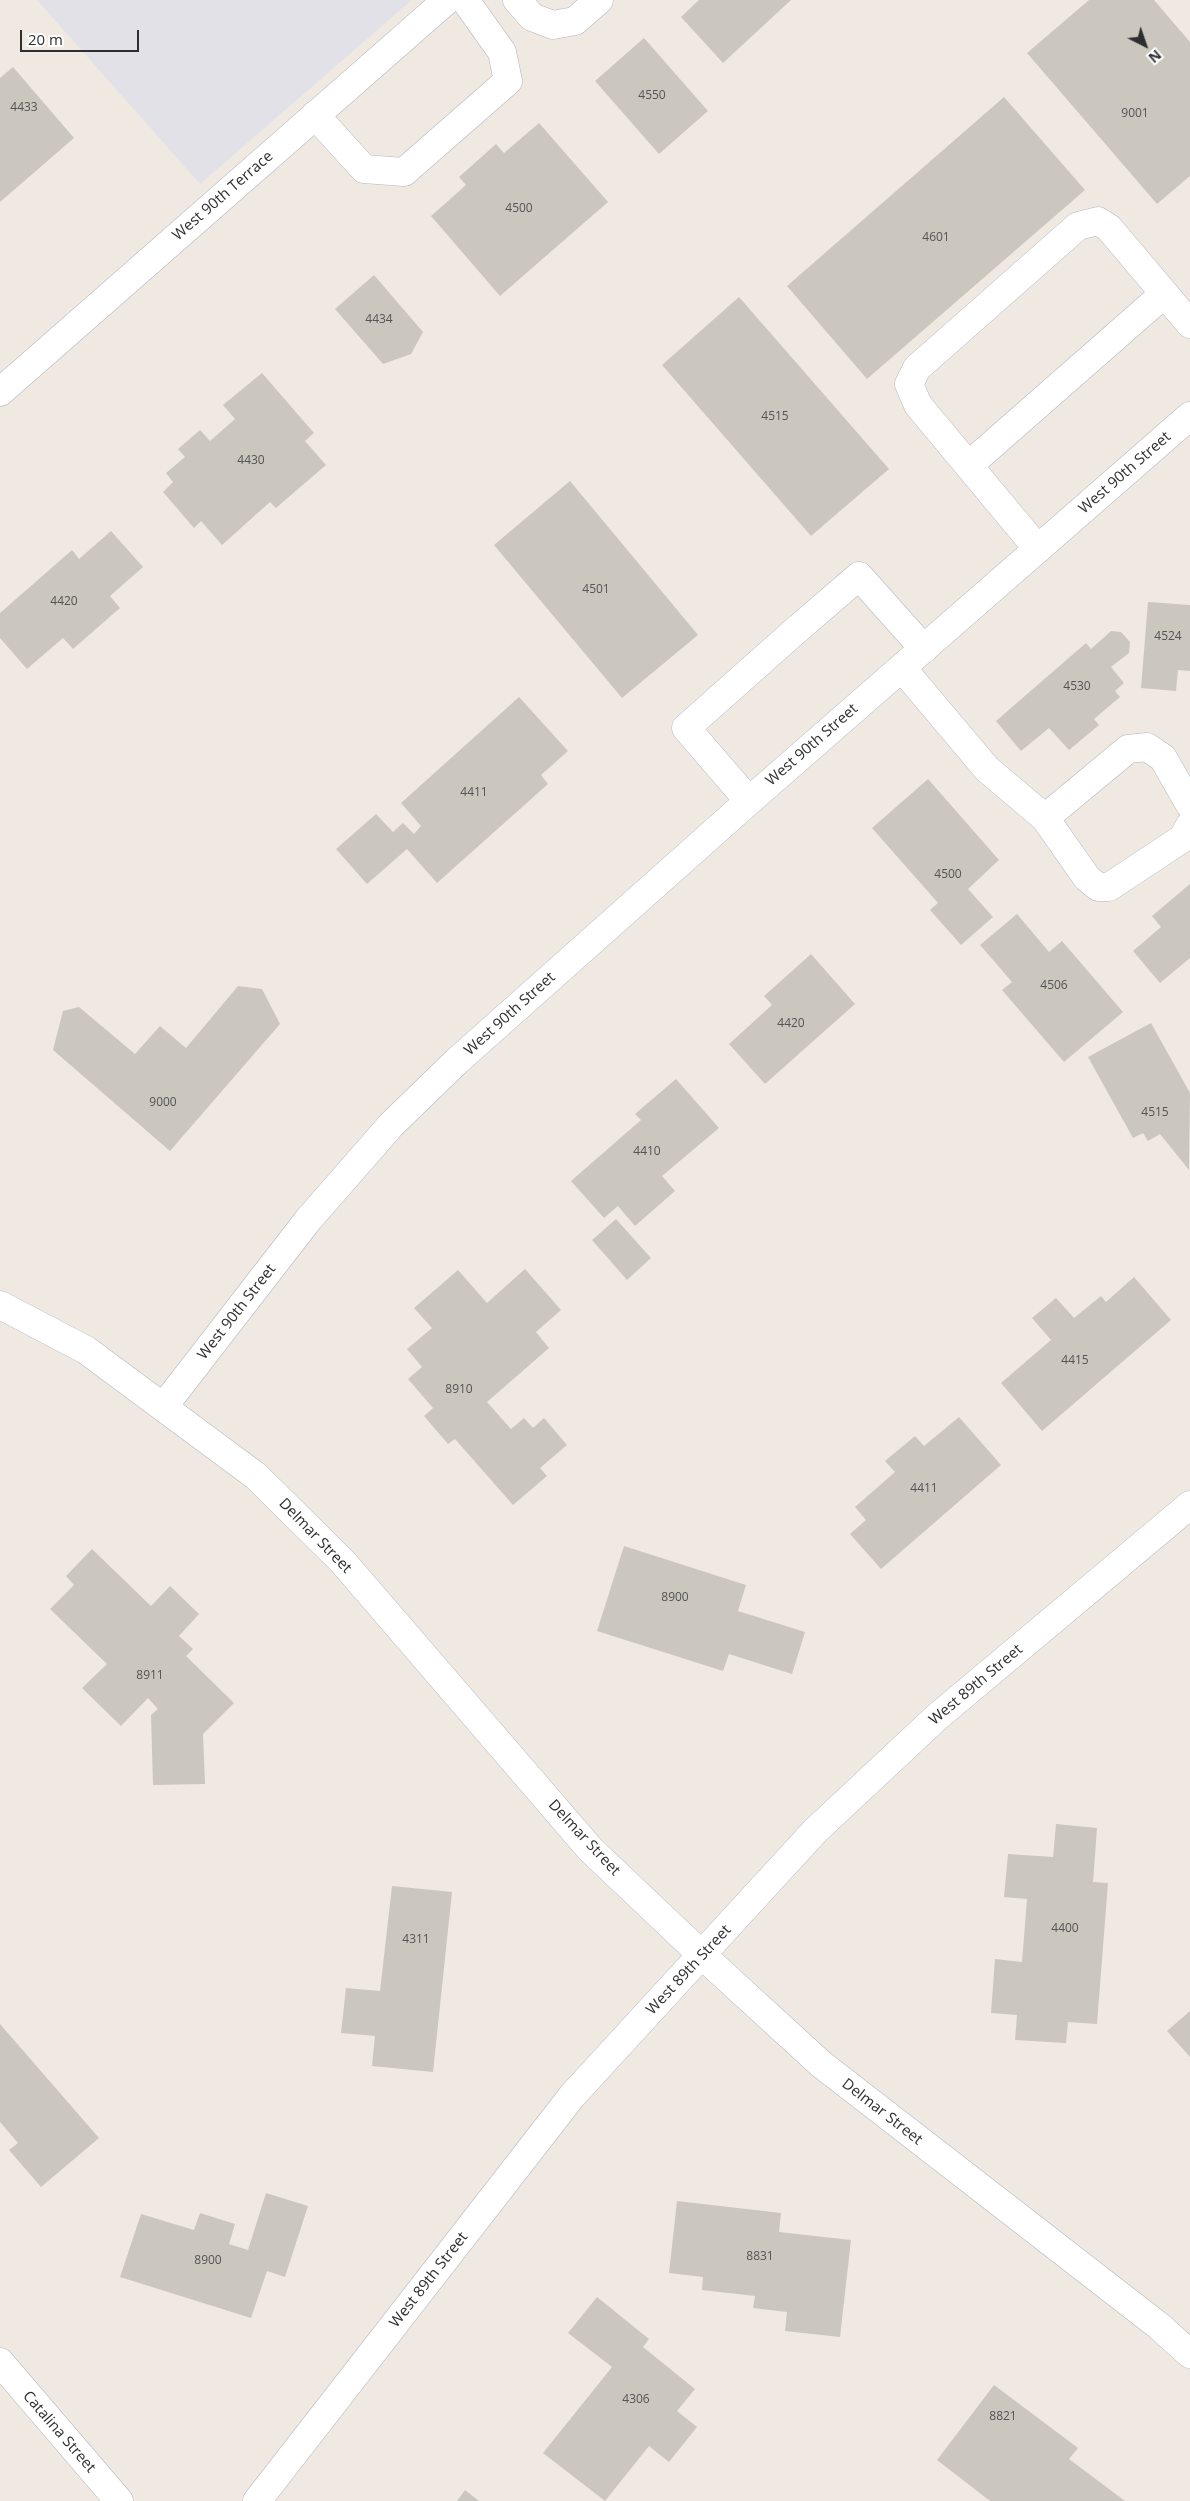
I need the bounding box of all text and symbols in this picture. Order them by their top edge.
scale bar [22,20,141,52]
north arrow [1120,20,1170,70]
text: 20 m [28,29,63,49]
text: N [1145,46,1166,68]
house number: 4550 [638,89,666,103]
house number: 4433 [10,101,38,115]
house number: 9001 [1121,107,1149,121]
street label: West 90th Terrace [169,147,277,245]
house number: 4500 [505,202,533,216]
house number: 4601 [922,231,950,245]
house number: 4434 [365,313,393,327]
house number: 4515 [761,410,789,424]
street label: West 90th Street [1075,428,1175,518]
house number: 4430 [237,454,265,468]
house number: 4501 [582,583,610,597]
house number: 4420 [50,595,78,609]
house number: 4524 [1154,630,1182,644]
house number: 4530 [1063,680,1091,694]
street label: West 90th Street [762,700,862,790]
house number: 4411 [460,786,488,800]
house number: 4500 [934,868,962,882]
street label: West 90th Street [461,968,559,1060]
house number: 4506 [1040,979,1068,993]
house number: 4420 [777,1017,805,1031]
house number: 9000 [149,1096,177,1110]
house number: 4515 [1141,1106,1169,1120]
house number: 4410 [633,1145,661,1159]
street label: West 90th Street [194,1261,280,1363]
house number: 4415 [1061,1354,1089,1368]
house number: 8910 [445,1383,473,1397]
house number: 4411 [910,1482,938,1496]
street label: Delmar Street [275,1495,355,1577]
house number: 8900 [661,1591,689,1605]
street label: West 89th Street [926,1641,1026,1729]
house number: 8911 [136,1669,164,1683]
street label: Delmar Street [544,1796,624,1880]
street label: West 89th Street [643,1921,735,2019]
house number: 4400 [1051,1922,1079,1936]
house number: 4311 [402,1933,430,1947]
street label: Delmar Street [838,2075,926,2149]
street label: West 89th Street [386,2229,472,2331]
house number: 8831 [746,2250,774,2264]
house number: 8900 [194,2254,222,2268]
street label: Catalina Street [19,2387,99,2477]
house number: 4306 [622,2393,650,2407]
house number: 8821 [989,2410,1017,2424]

